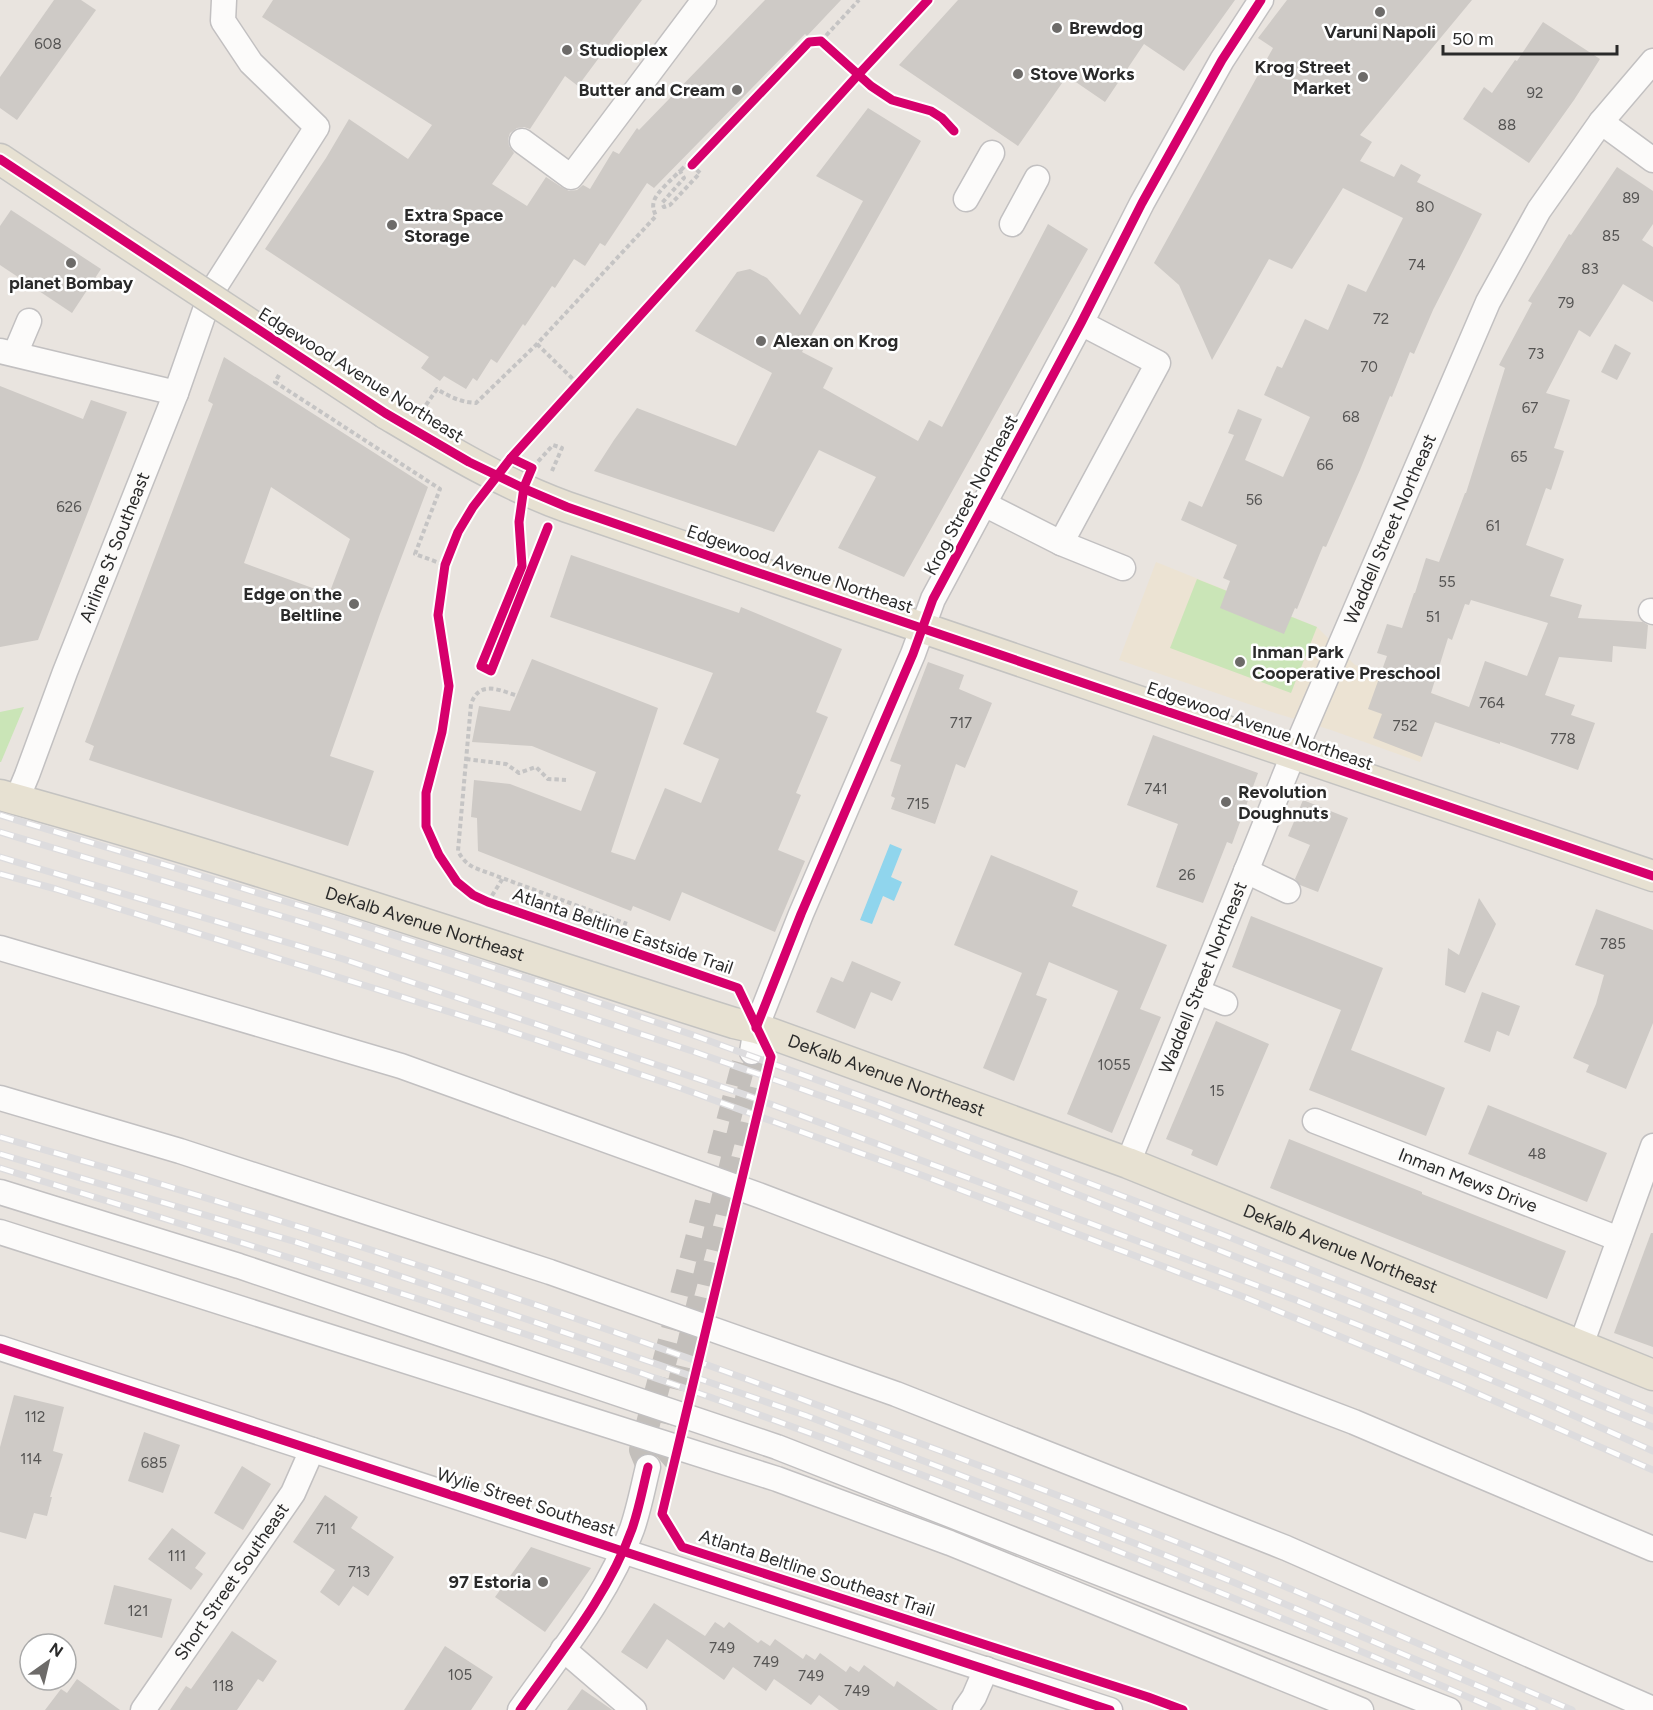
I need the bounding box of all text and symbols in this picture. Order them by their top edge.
marker: Varuni Napoli [1373,5,1387,19]
place label: Brewdog [1069,17,1143,39]
scale bar [1443,18,1617,56]
marker: Brewdog [1050,21,1064,35]
place label: Varuni Napoli [1324,21,1436,43]
text: 50 m [1452,28,1494,50]
house number: 608 [34,35,62,53]
place label: Studioplex [579,39,668,61]
marker: Studioplex [560,43,574,57]
place label: Krog Street Market [1255,56,1351,99]
place label: Stove Works [1030,63,1135,85]
marker: Stove Works [1011,67,1025,81]
marker: Krog Street Market [1356,70,1370,84]
place label: Butter and Cream [578,79,725,101]
marker: Butter and Cream [730,83,744,97]
house number: 92 [1527,84,1543,102]
house number: 88 [1498,116,1516,134]
house number: 89 [1622,189,1640,207]
house number: 80 [1416,198,1434,216]
place label: Extra Space Storage [404,204,503,247]
marker: Extra Space Storage [385,218,399,232]
house number: 85 [1602,227,1620,245]
marker: planet Bombay [64,256,78,270]
house number: 74 [1408,256,1426,274]
house number: 83 [1581,260,1599,278]
place label: planet Bombay [9,272,134,294]
house number: 79 [1558,294,1574,312]
street label: Edgewood Avenue Northeast [254,303,468,447]
house number: 72 [1373,310,1389,328]
place label: Alexan on Krog [773,330,898,352]
marker: Alexan on Krog [754,334,768,348]
house number: 73 [1528,345,1544,363]
house number: 70 [1360,358,1378,376]
house number: 67 [1522,399,1538,417]
house number: 68 [1342,408,1360,426]
street label: Krog Street Northeast [919,411,1023,579]
street label: Waddell Street Northeast [1339,430,1441,628]
house number: 65 [1510,448,1528,466]
house number: 66 [1317,456,1334,474]
street label: Airline St Southeast [75,469,154,626]
house number: 56 [1245,491,1263,509]
house number: 626 [56,498,82,516]
house number: 61 [1486,517,1500,535]
street label: Edgewood Avenue Northeast [684,520,916,618]
house number: 55 [1438,573,1456,591]
place label: Edge on the Beltline [243,583,342,626]
marker: Edge on the Beltline [347,597,361,611]
house number: 51 [1426,608,1440,626]
place label: Inman Park Cooperative Preschool [1252,641,1441,684]
marker: Inman Park Cooperative Preschool [1233,655,1247,669]
street label: Edgewood Avenue Northeast [1144,677,1376,775]
house number: 764 [1479,694,1505,712]
house number: 717 [950,714,972,732]
house number: 752 [1392,717,1418,735]
house number: 778 [1550,730,1576,748]
house number: 741 [1144,780,1168,798]
place label: Revolution Doughnuts [1238,781,1329,824]
house number: 715 [907,795,929,813]
marker: Revolution Doughnuts [1219,795,1233,809]
house number: 26 [1179,866,1196,884]
street label: Waddell Street Northeast [1154,878,1252,1077]
street label: DeKalb Avenue Northeast [322,882,528,966]
street label: Atlanta Beltline Eastside Trail [510,883,736,979]
house number: 785 [1600,935,1626,953]
street label: DeKalb Avenue Northeast [785,1030,988,1121]
house number: 1055 [1097,1056,1131,1074]
house number: 15 [1210,1082,1224,1100]
street label: Inman Mews Drive [1395,1143,1541,1217]
house number: 48 [1528,1145,1546,1163]
street label: DeKalb Avenue Northeast [1240,1200,1441,1298]
house number: 112 [25,1408,45,1426]
house number: 114 [20,1450,42,1468]
house number: 685 [141,1454,167,1472]
street label: Wylie Street Southeast [434,1463,618,1541]
street label: Short Street Southeast [170,1499,294,1665]
house number: 711 [316,1520,336,1538]
street label: Atlanta Beltline Southeast Trail [697,1525,937,1621]
house number: 111 [168,1547,186,1565]
house number: 713 [348,1563,370,1581]
place label: 97 Estoria [449,1571,531,1593]
marker: 97 Estoria [536,1575,550,1589]
house number: 121 [128,1602,148,1620]
north arrow [18,1632,78,1692]
text: N [46,1639,67,1661]
house number: 749 [709,1639,735,1657]
house number: 749 [753,1653,779,1671]
house number: 105 [448,1666,472,1684]
house number: 749 [798,1667,824,1685]
house number: 118 [212,1677,234,1695]
house number: 749 [844,1682,870,1700]

